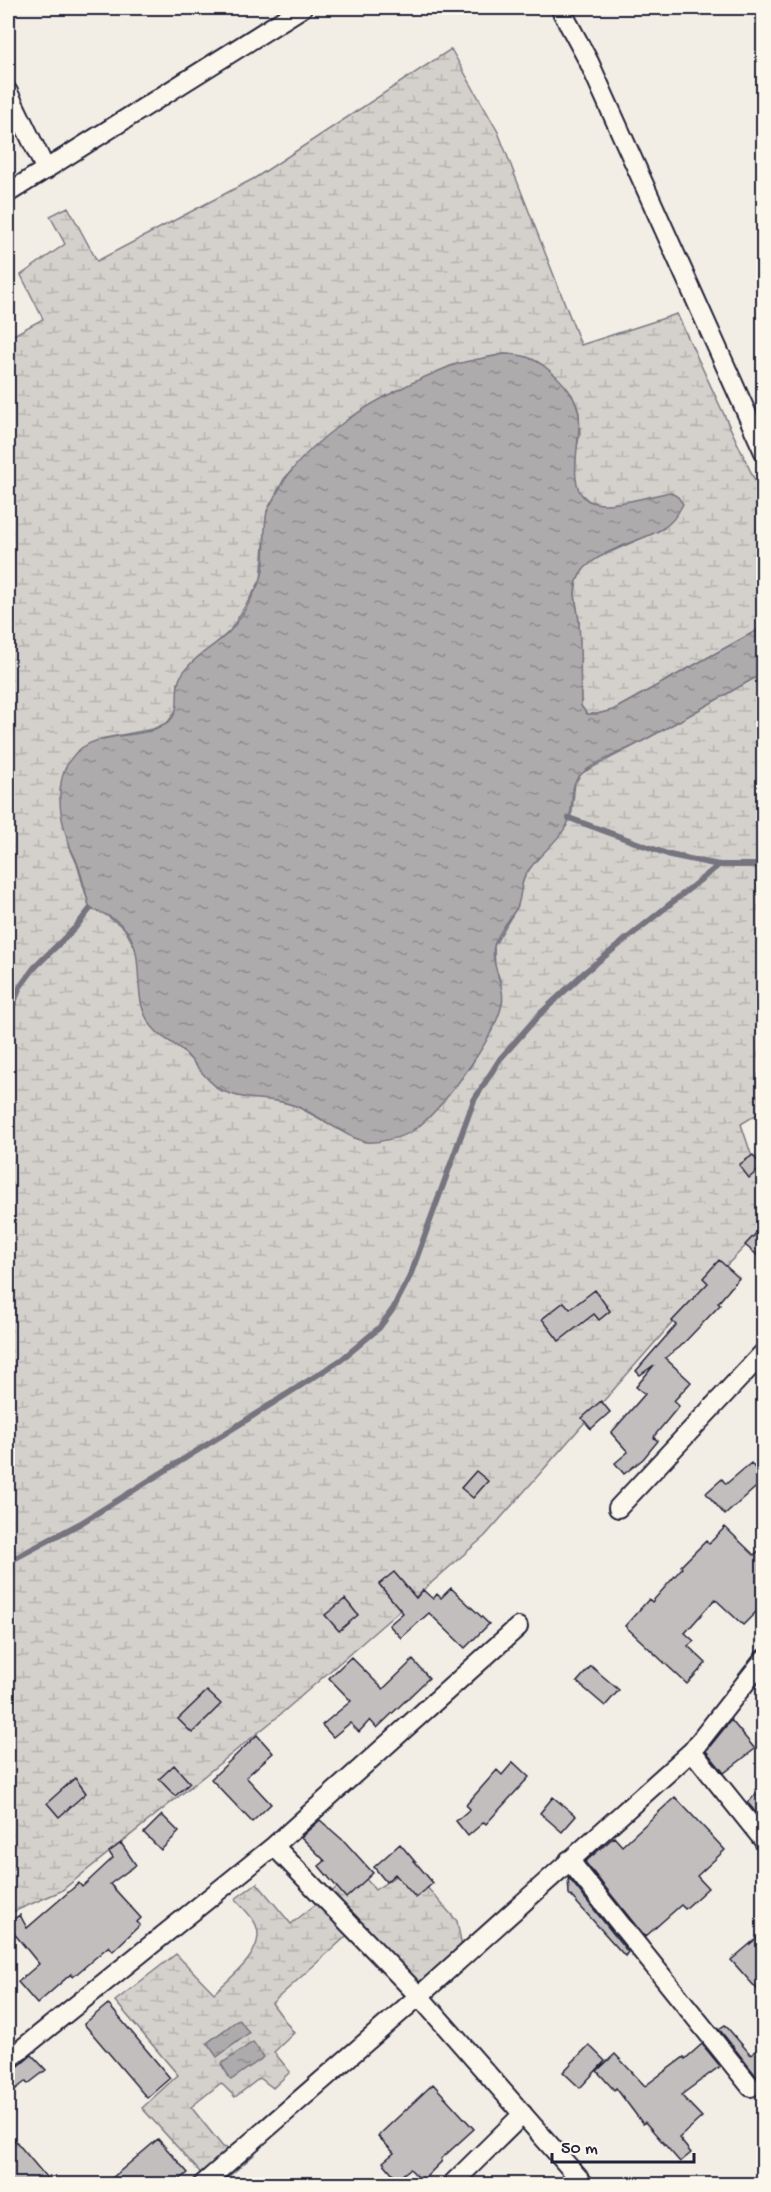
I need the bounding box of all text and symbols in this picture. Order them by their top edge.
scale bar [552,2126,694,2164]
text: 50 m [561,2139,598,2160]

